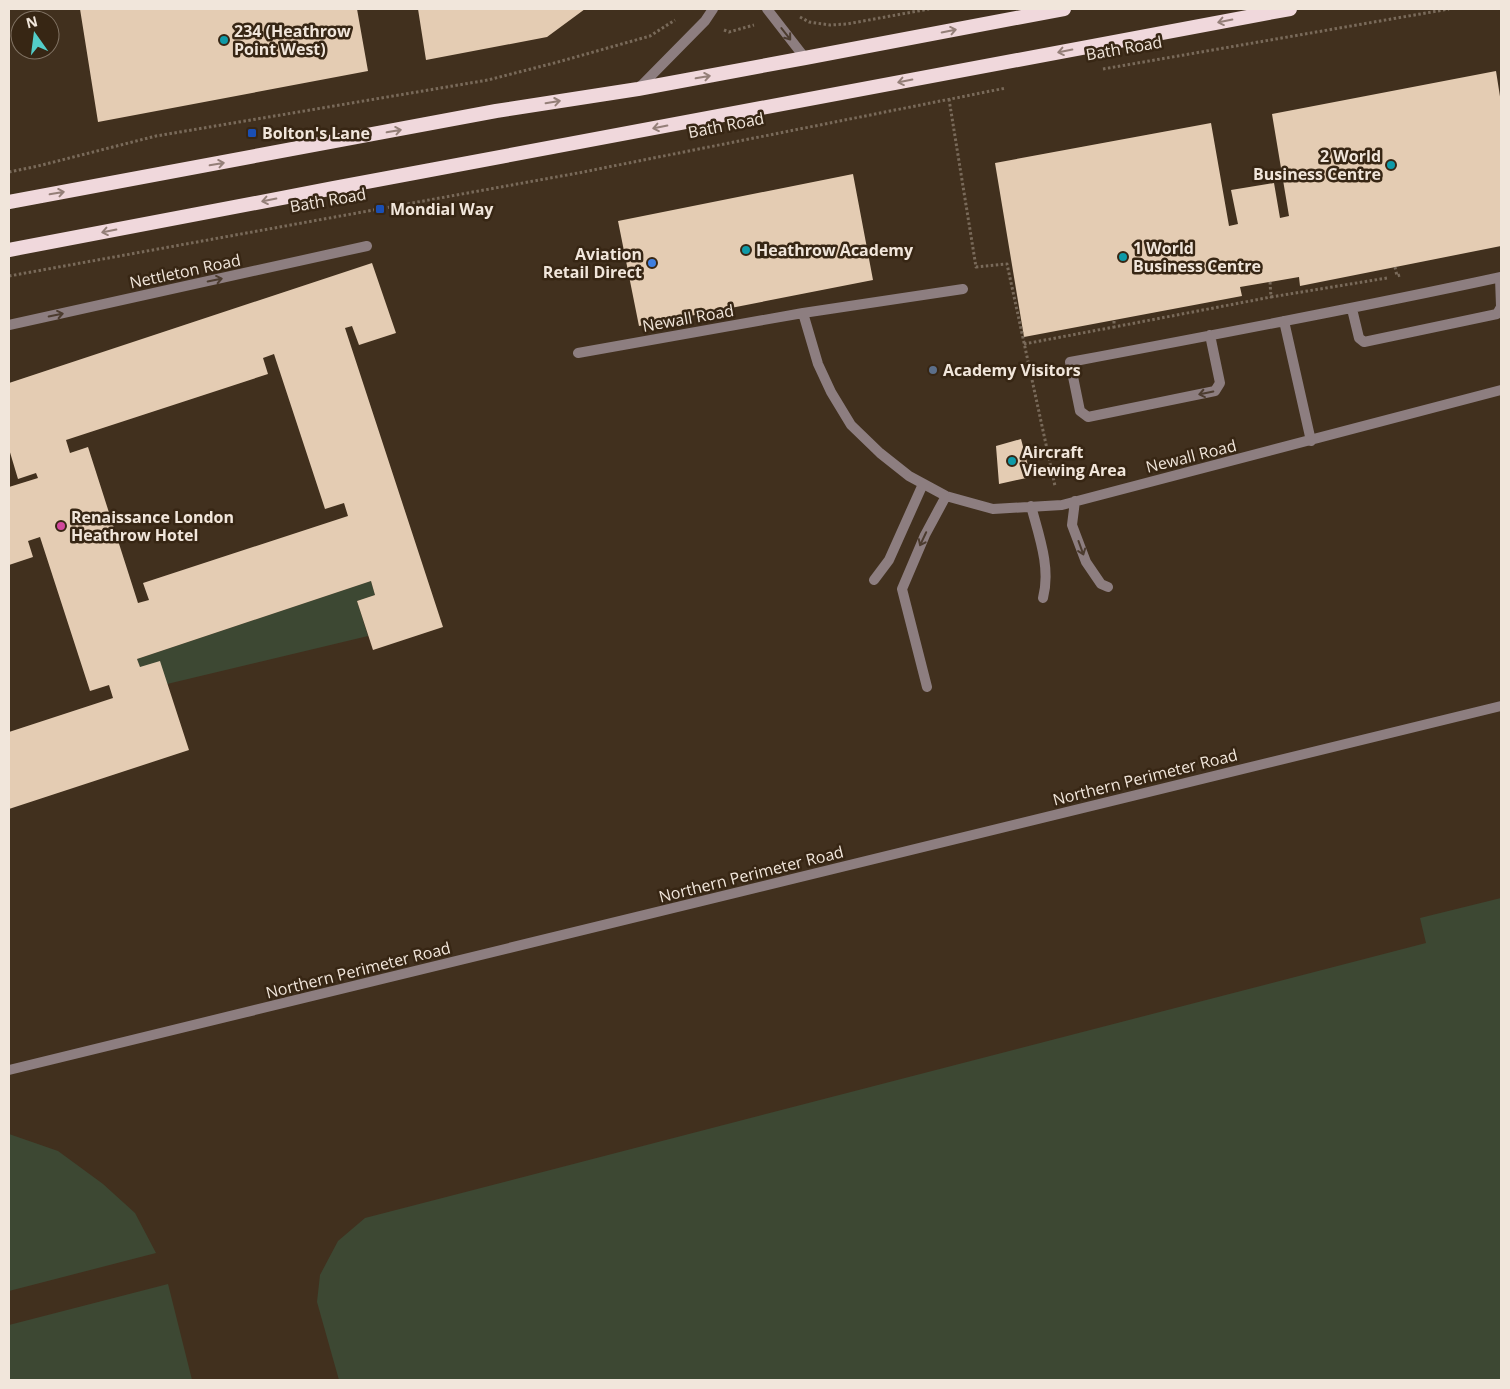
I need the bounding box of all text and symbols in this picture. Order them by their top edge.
north arrow [10,10,60,60]
text: N [24,11,40,32]
one-way arrow [1217,17,1233,26]
place label: 234 (Heathrow Point West) [234,20,351,60]
one-way arrow [941,25,957,35]
one-way arrow [781,27,791,41]
street label: Bath Road [1084,30,1164,66]
marker: 234 (Heathrow Point West) [218,34,230,46]
one-way arrow [1057,47,1073,56]
one-way arrow [695,71,711,81]
one-way arrow [898,77,914,86]
one-way arrow [545,97,561,107]
street label: Bath Road [686,107,766,143]
place label: Bolton's Lane [262,122,370,144]
one-way arrow [652,123,668,133]
one-way arrow [385,126,401,136]
marker: Bolton's Lane [246,127,258,139]
place label: 2 World Business Centre [1253,145,1381,185]
one-way arrow [208,158,224,168]
marker: 2 World Business Centre [1385,159,1397,171]
street label: Bath Road [288,182,368,218]
one-way arrow [48,188,64,198]
one-way arrow [261,196,277,205]
place label: Mondial Way [390,198,494,220]
marker: Mondial Way [374,203,386,215]
one-way arrow [102,226,118,236]
place label: 1 World Business Centre [1133,237,1261,277]
place label: Heathrow Academy [756,239,914,261]
place label: Aviation Retail Direct [543,243,642,283]
marker: Heathrow Academy [740,244,752,256]
street label: Nettleton Road [127,248,243,294]
marker: 1 World Business Centre [1117,251,1129,263]
marker: Aviation Retail Direct [646,257,658,269]
one-way arrow [207,274,223,284]
street label: Newall Road [640,299,736,337]
one-way arrow [48,310,64,319]
place label: Academy Visitors [943,359,1081,381]
marker: Academy Visitors [927,364,939,376]
one-way arrow [1199,388,1215,398]
street label: Newall Road [1143,434,1239,478]
place label: Aircraft Viewing Area [1022,441,1126,481]
marker: Aircraft Viewing Area [1006,455,1018,467]
place label: Renaissance London Heathrow Hotel [71,506,234,546]
marker: Renaissance London Heathrow Hotel [55,520,67,532]
one-way arrow [918,531,928,546]
one-way arrow [1077,540,1086,556]
street label: Northern Perimeter Road [1050,743,1240,811]
street label: Northern Perimeter Road [656,840,846,908]
street label: Northern Perimeter Road [263,936,453,1004]

